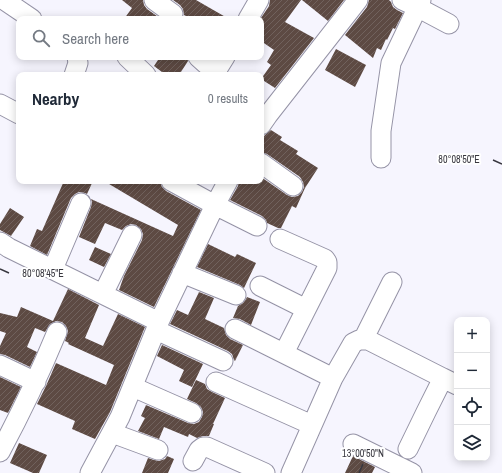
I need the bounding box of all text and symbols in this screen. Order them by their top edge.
search box [16,16,264,60]
icon: search [30,27,52,49]
text: Search here [62,28,129,49]
text: Nearby [32,87,79,110]
text: 0 results [208,90,248,107]
text: 80°08'50"E [438,153,480,166]
text: 80°08'45"E [22,267,64,280]
map controls [454,317,490,461]
button: + [454,317,490,353]
button: − [454,353,490,389]
button: locate [454,389,490,425]
button: layers [454,425,490,461]
text: 13°00'50"N [342,447,384,460]

